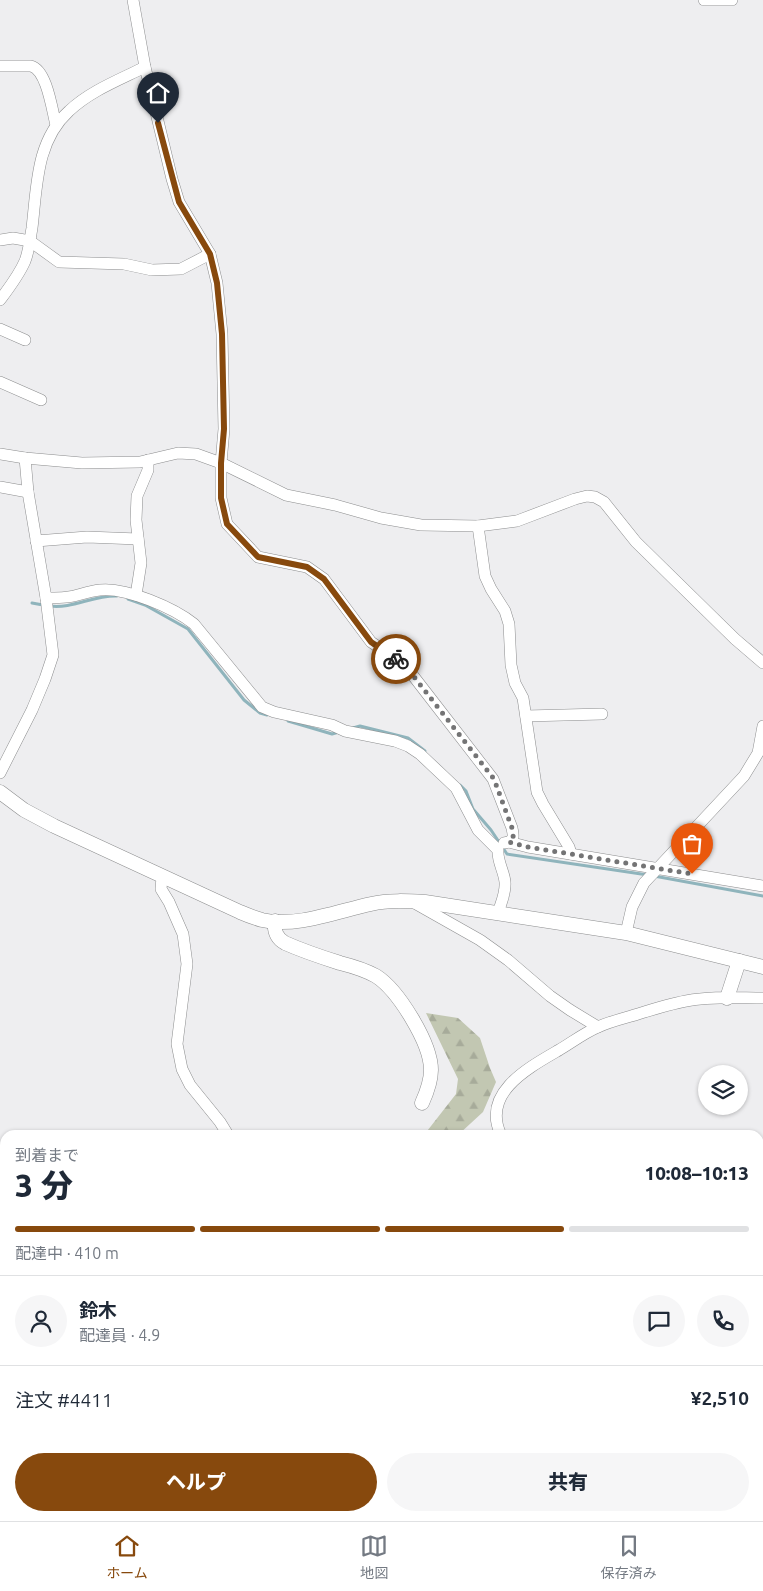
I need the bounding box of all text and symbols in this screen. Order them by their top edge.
pin [137,72,179,123]
icon: home [144,79,172,107]
courier [371,634,421,684]
icon: bike [382,645,410,673]
pin [671,823,713,874]
icon: bag [678,830,706,858]
map controls [698,1065,748,1115]
button: layers [698,1065,748,1115]
text: 到着まで [15,1146,79,1164]
text: 10:08–10:13 [644,1162,749,1184]
text: 3 分 [15,1167,73,1203]
text: 配達中 · 410 m [15,1244,119,1262]
button: person [15,1295,67,1347]
button: chat [633,1295,685,1347]
button: phone [697,1295,749,1347]
text: 鈴木 [79,1299,117,1321]
text: 配達員 · 4.9 [79,1326,160,1344]
text: ¥2,510 [691,1387,749,1409]
text: 注文 #4411 [15,1389,113,1411]
button: ヘルプ [15,1453,377,1511]
button: 共有 [387,1453,749,1511]
tab: ホーム [106,1532,148,1582]
tab: 地図 [360,1532,388,1582]
tab: 保存済み [601,1532,657,1582]

